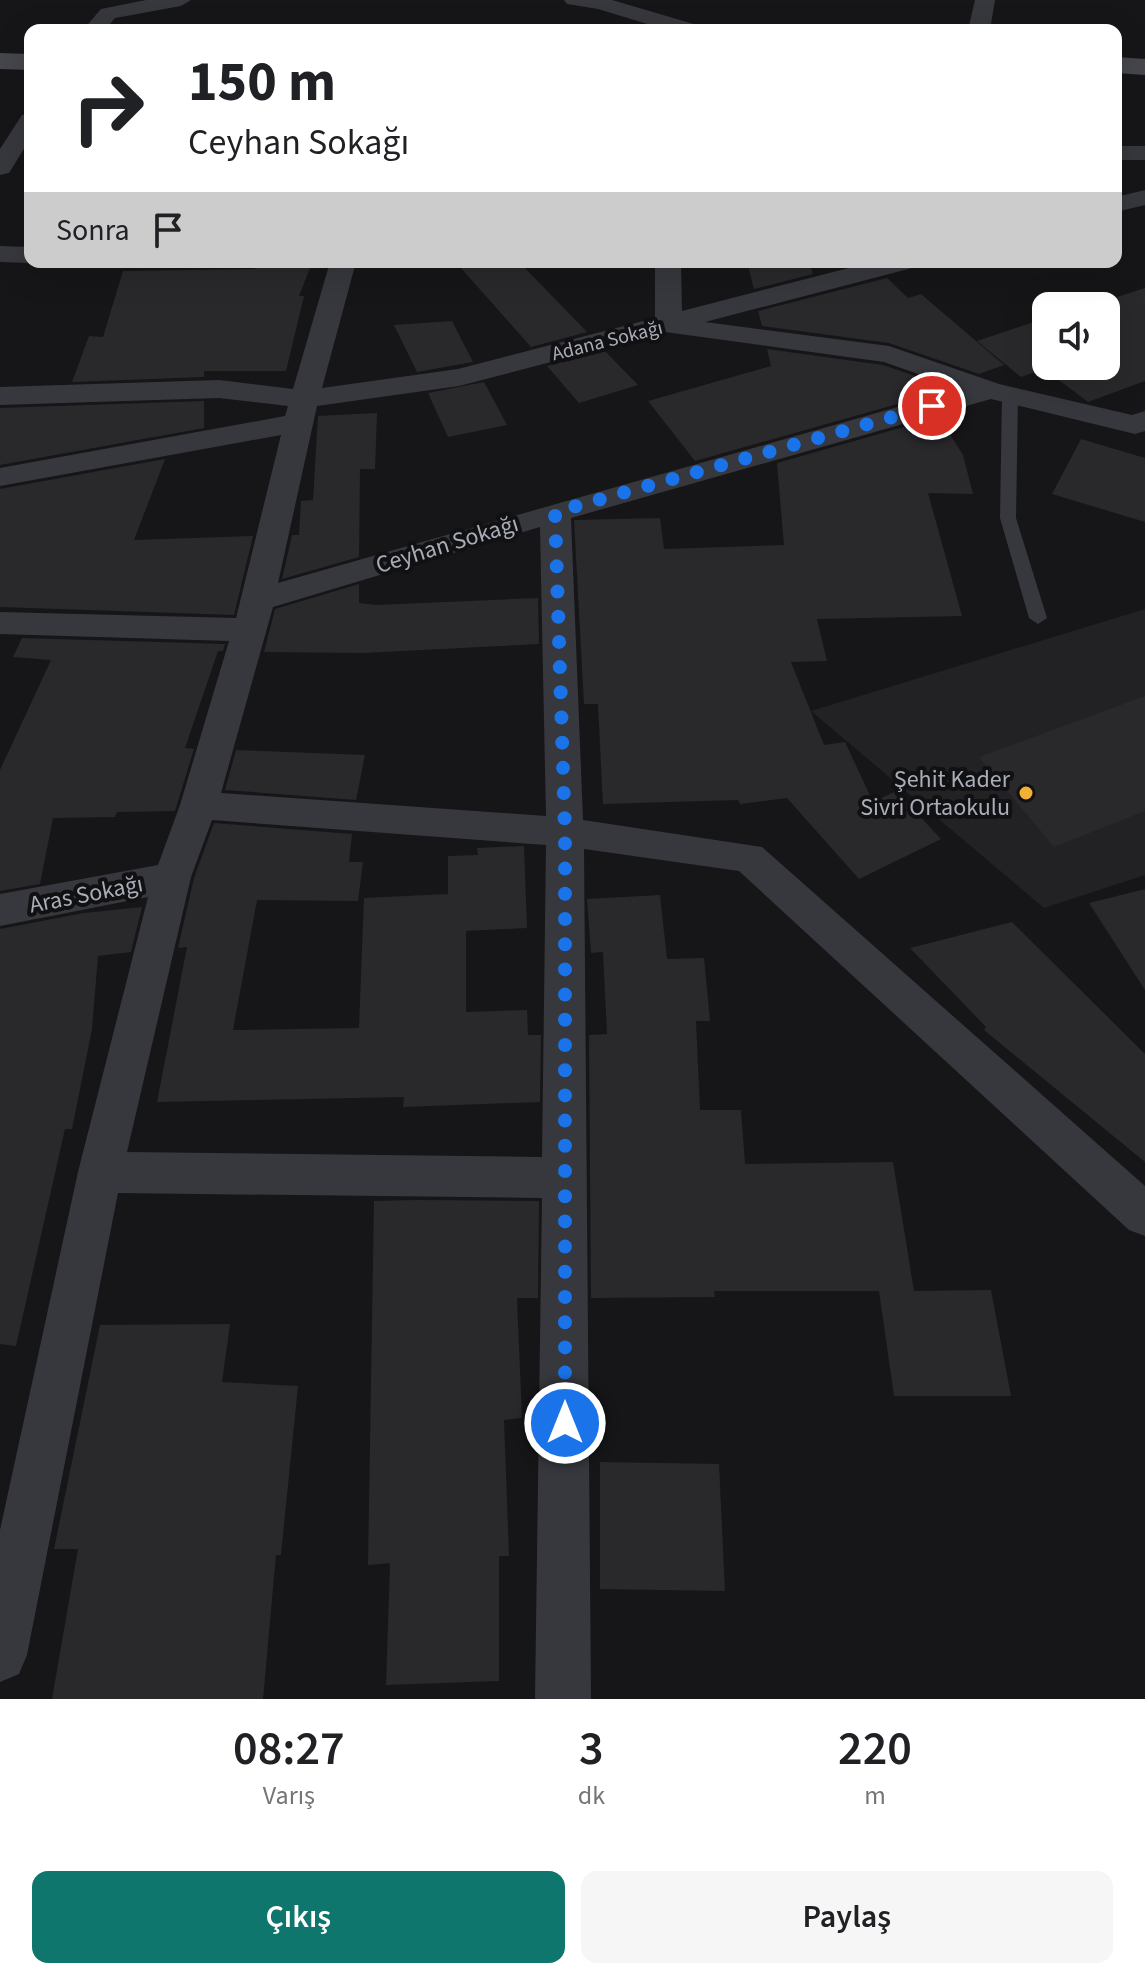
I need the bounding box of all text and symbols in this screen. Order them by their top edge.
text: 150 m [188,43,336,122]
icon: right [56,56,160,160]
text: Ceyhan Sokağı [188,117,409,168]
icon: arrive [146,208,190,252]
text: Sonra [56,209,130,252]
map controls [1032,292,1120,380]
button: sound [1032,292,1120,380]
street label: Adana Sokağı [549,314,666,368]
pin [898,372,966,440]
icon: arrive [910,384,954,428]
street label: Ceyhan Sokağı [371,506,523,583]
place label: Şehit Kader Sivri Ortaokulu [860,762,1011,825]
marker: Şehit Kader Sivri Ortaokulu [1017,784,1035,802]
street label: Aras Sokağı [26,866,146,923]
position arrow [523,1381,607,1465]
text: 08:27 [233,1715,345,1783]
text: 3 [579,1715,604,1783]
text: 220 [838,1715,912,1783]
text: Varış [263,1777,315,1814]
text: dk [578,1777,605,1814]
text: m [864,1777,886,1814]
button: Çıkış [32,1871,565,1963]
button: Paylaş [581,1871,1113,1963]

